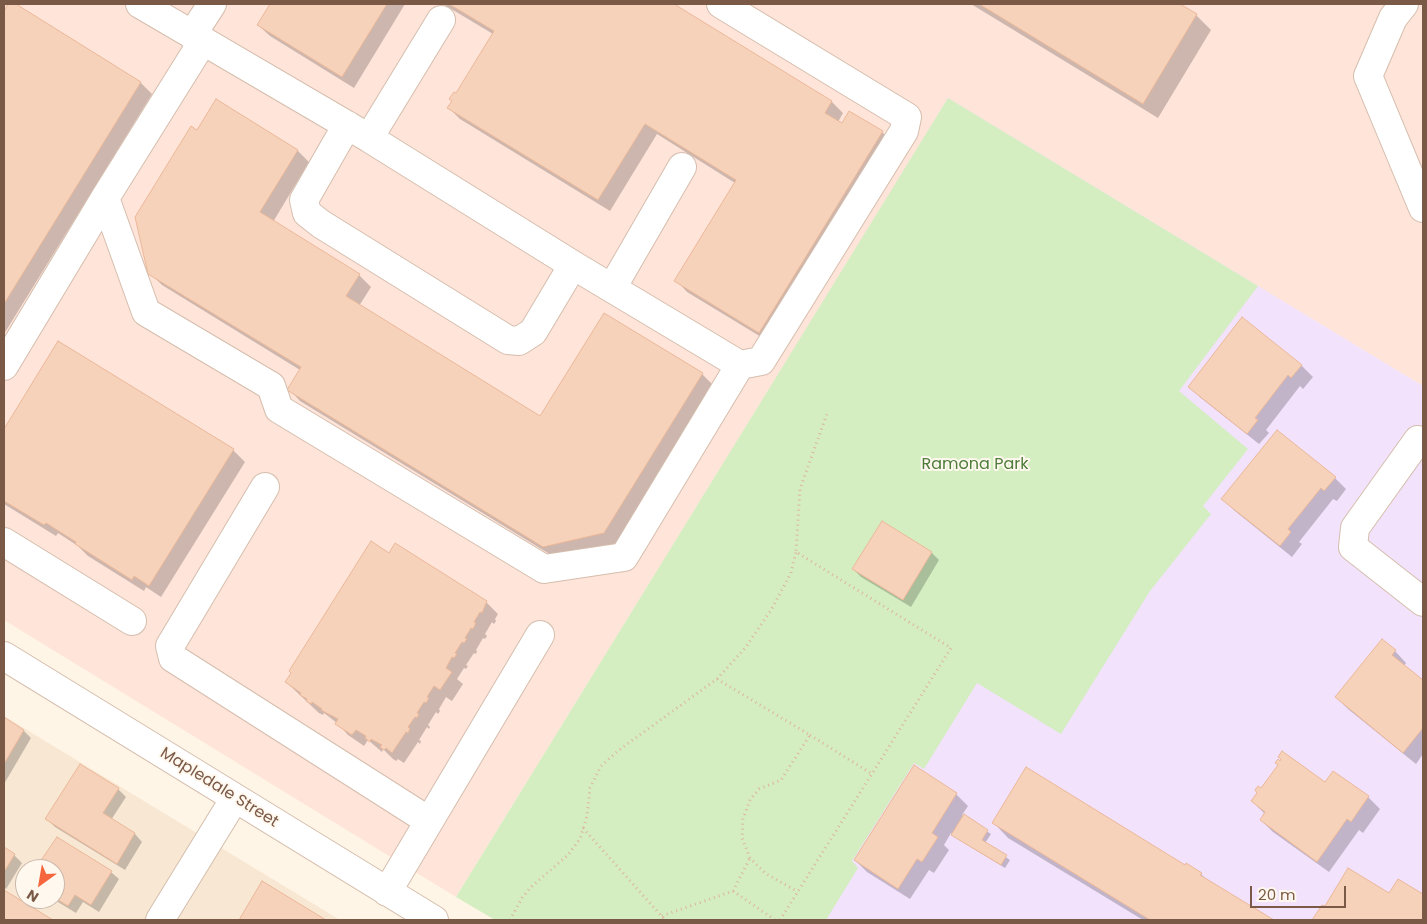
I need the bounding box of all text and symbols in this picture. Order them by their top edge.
park label: Ramona Park [922,455,1028,475]
street label: Mapledale Street [156,744,282,832]
north arrow [15,859,65,909]
scale bar [1252,876,1348,908]
text: 20 m [1258,884,1296,905]
text: N [23,885,42,907]

